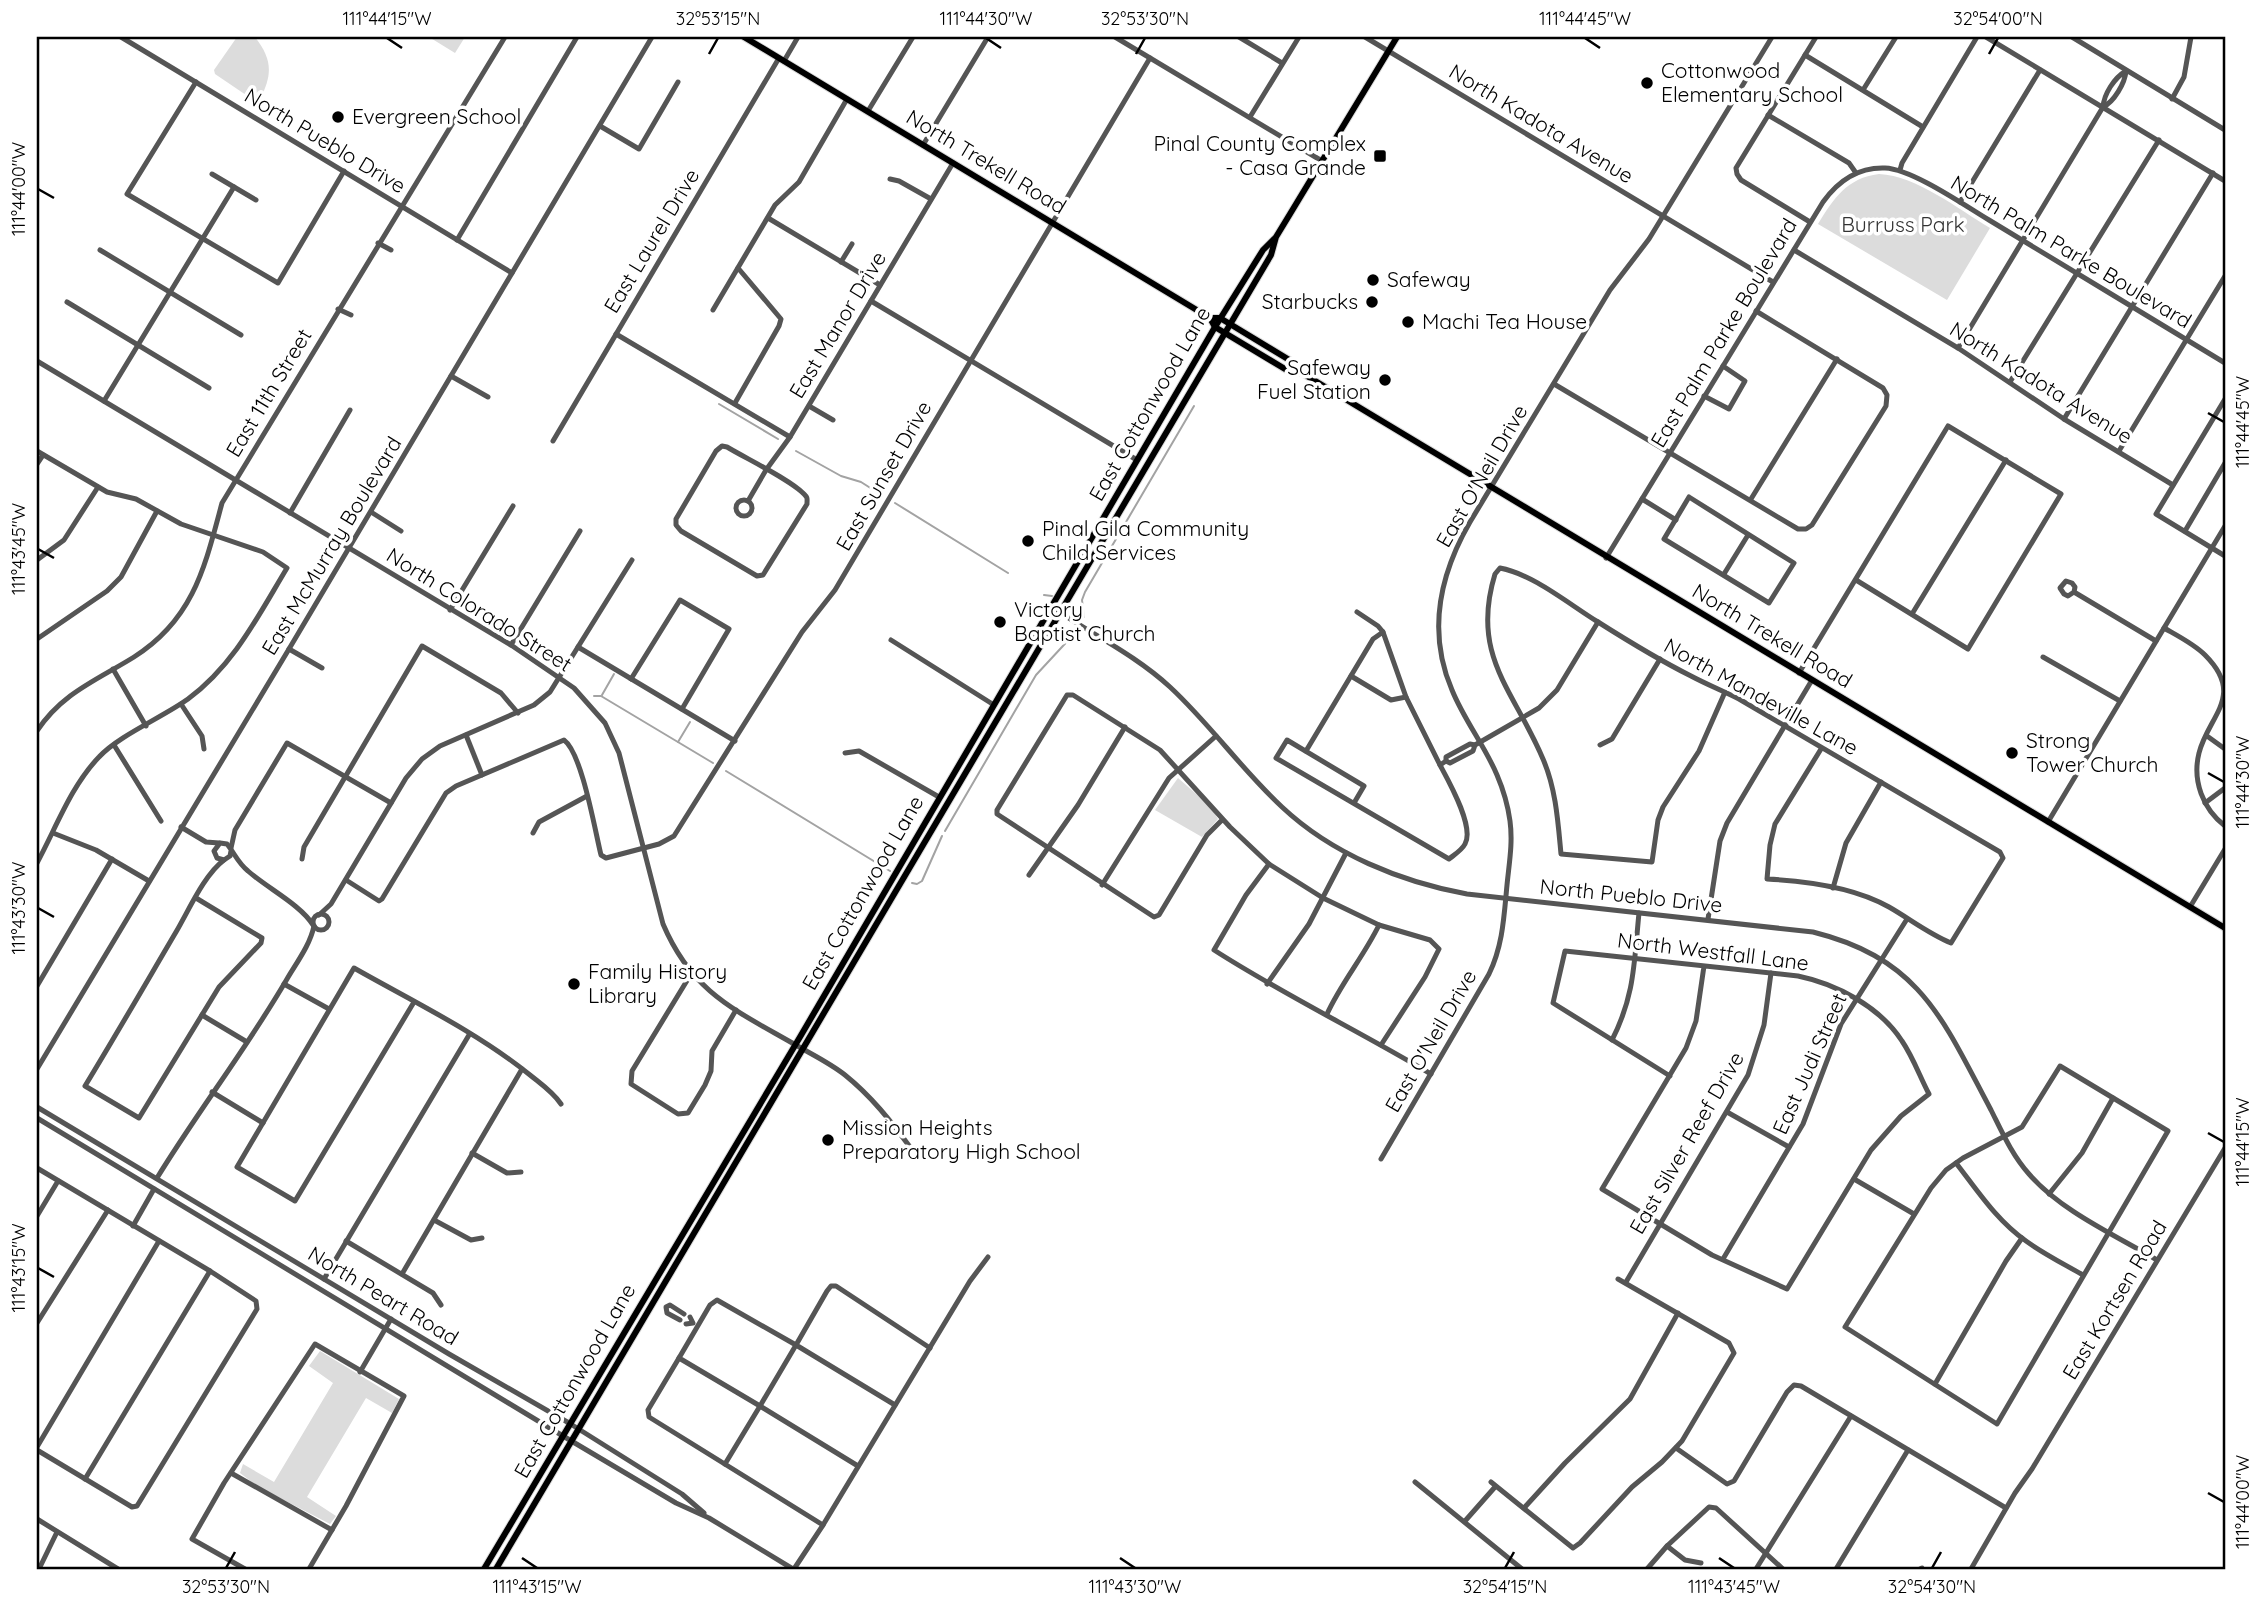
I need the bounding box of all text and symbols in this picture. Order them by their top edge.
text: 111°44'15"W [342,7,432,30]
text: 32°53'15"N [676,7,760,30]
text: 111°44'30"W [940,7,1032,30]
text: 32°53'30"N [1101,7,1189,30]
text: 111°44'45"W [1539,7,1631,30]
text: 32°54'00"N [1953,7,2043,30]
place label: Cottonwood Elementary School [1661,57,1843,107]
street label: North Kadota Avenue [1445,58,1638,189]
marker: Cottonwood Elementary School [1639,75,1655,91]
street label: North Pueblo Drive [240,82,411,199]
place label: Evergreen School [352,103,521,129]
street label: North Trekell Road [902,103,1071,219]
marker: Evergreen School [330,109,346,125]
place label: Pinal County Complex - Casa Grande [1154,130,1366,180]
text: 111°44'00"W [7,142,30,236]
marker: Pinal County Complex - Casa Grande [1372,148,1388,164]
street label: East Laurel Drive [598,164,704,317]
street label: North Palm Parke Boulevard [1946,169,2197,333]
park label: Burruss Park [1841,211,1965,237]
street label: East Palm Parke Boulevard [1644,213,1802,452]
street label: East Manor Drive [783,246,891,403]
place label: Safeway [1387,266,1471,292]
marker: Safeway [1365,272,1381,288]
place label: Starbucks [1262,288,1358,314]
marker: Starbucks [1364,294,1380,310]
street label: East Cottonwood Lane [1083,302,1215,505]
place label: Machi Tea House [1422,308,1587,334]
marker: Machi Tea House [1400,314,1416,330]
street label: North Kadota Avenue [1945,315,2138,449]
street label: East 11th Street [220,324,317,461]
place label: Safeway Fuel Station [1257,354,1371,404]
marker: Safeway Fuel Station [1377,372,1393,388]
text: 111°44'45"W [2231,376,2254,468]
street label: East Sunset Drive [830,396,936,555]
street label: East O'Neil Drive [1430,400,1532,551]
street label: East McMurray Boulevard [256,432,407,659]
text: 111°43'45"W [7,503,30,595]
place label: Pinal Gila Community Child Services [1042,515,1249,565]
marker: Pinal Gila Community Child Services [1020,533,1036,549]
street label: North Colorado Street [382,542,577,677]
street label: North Trekell Road [1688,577,1857,693]
place label: Victory Baptist Church [1014,596,1155,646]
marker: Victory Baptist Church [992,614,1008,630]
street label: North Mandeville Lane [1660,632,1863,760]
place label: Strong Tower Church [2026,727,2158,777]
text: 111°44'30"W [2231,736,2254,828]
marker: Strong Tower Church [2004,745,2020,761]
street label: East Cottonwood Lane [796,791,928,994]
text: 111°43'30"W [7,862,30,954]
street label: North Pueblo Drive [1539,872,1724,918]
street label: North Westfall Lane [1616,926,1810,976]
place label: Family History Library [588,958,727,1008]
street label: East O'Neil Drive [1379,965,1481,1116]
marker: Family History Library [566,976,582,992]
street label: East Judi Street [1766,989,1852,1138]
street label: East Silver Reef Drive [1623,1047,1749,1238]
text: 111°44'15"W [2231,1097,2254,1187]
place label: Mission Heights Preparatory High School [842,1114,1081,1164]
marker: Mission Heights Preparatory High School [820,1132,836,1148]
street label: East Kortsen Road [2056,1215,2172,1384]
text: 111°43'15"W [7,1223,30,1313]
street label: North Peart Road [304,1240,463,1350]
street label: East Cottonwood Lane [508,1279,640,1482]
text: 111°44'00"W [2231,1455,2254,1549]
text: 32°53'30"N [182,1575,270,1598]
text: 111°43'15"W [492,1575,582,1598]
text: 111°43'30"W [1089,1575,1181,1598]
text: 32°54'15"N [1463,1575,1547,1598]
text: 111°43'45"W [1688,1575,1780,1598]
text: 32°54'30"N [1888,1575,1976,1598]

